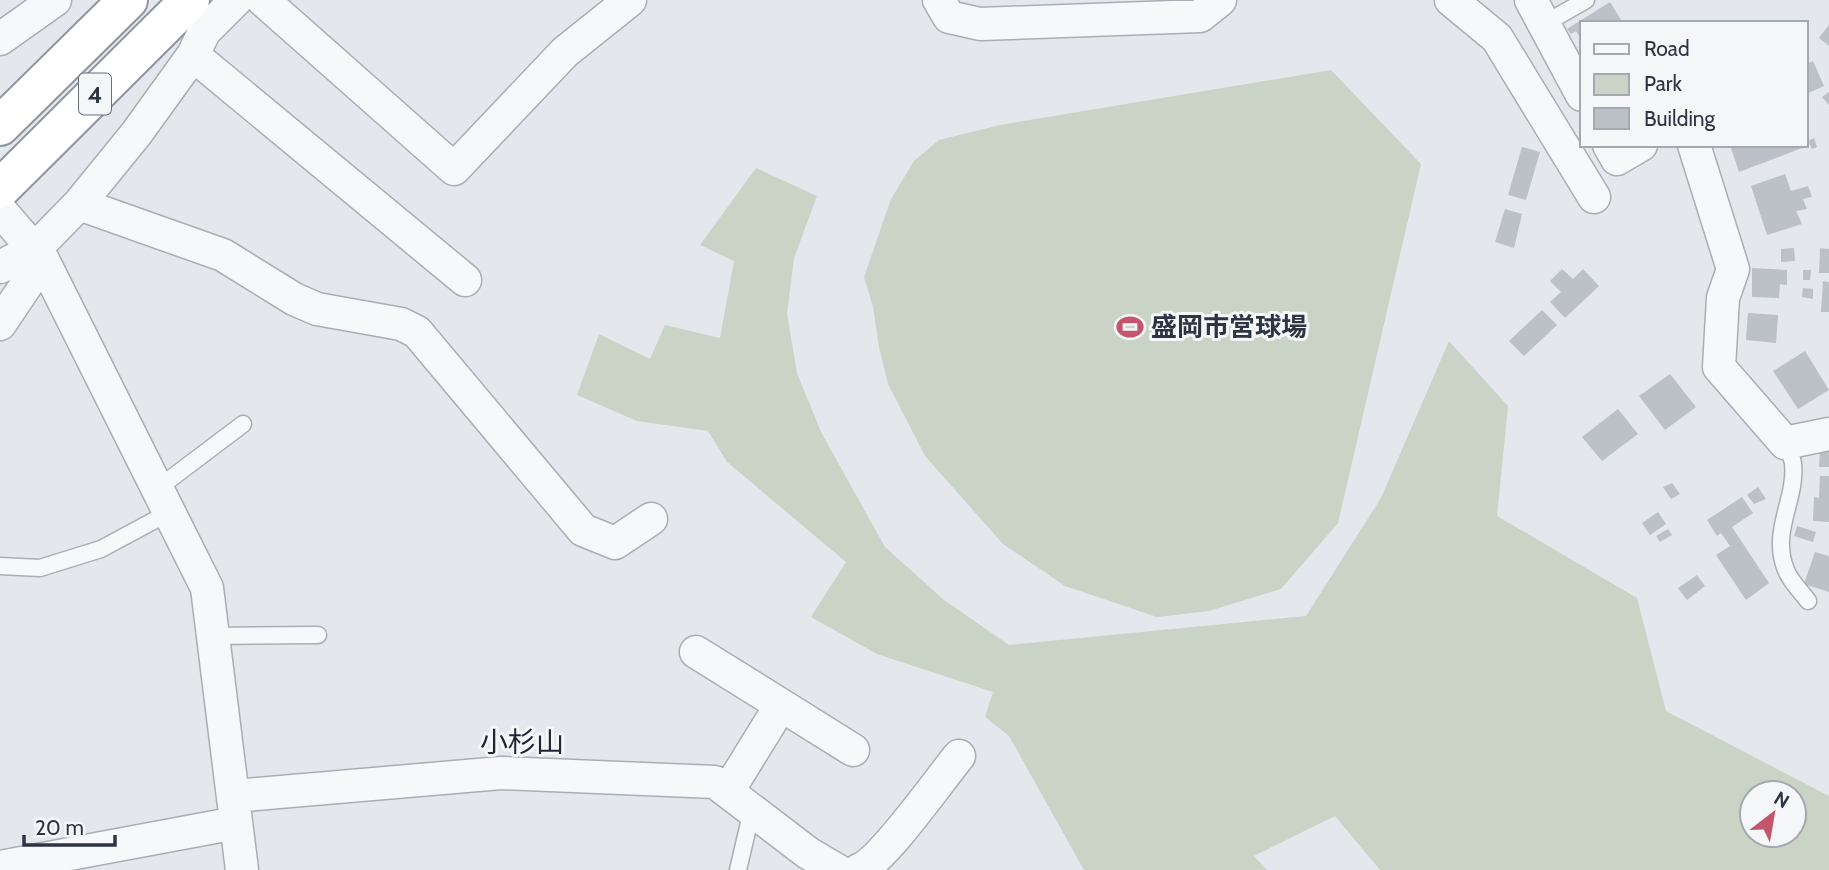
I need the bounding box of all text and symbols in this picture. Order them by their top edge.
legend [1580,21,1808,147]
text: Road [1644,36,1690,61]
text: Park [1644,71,1682,96]
road number: 4 [79,74,111,114]
text: Building [1644,106,1716,131]
place label: 盛岡市営球場 [1151,311,1307,343]
sports icon: 盛岡市営球場 [1115,312,1145,342]
district label: 小杉山 [480,725,564,759]
north arrow [1738,779,1808,849]
text: N [1770,787,1793,813]
scale bar [24,804,116,848]
text: 20 m [35,815,84,840]

